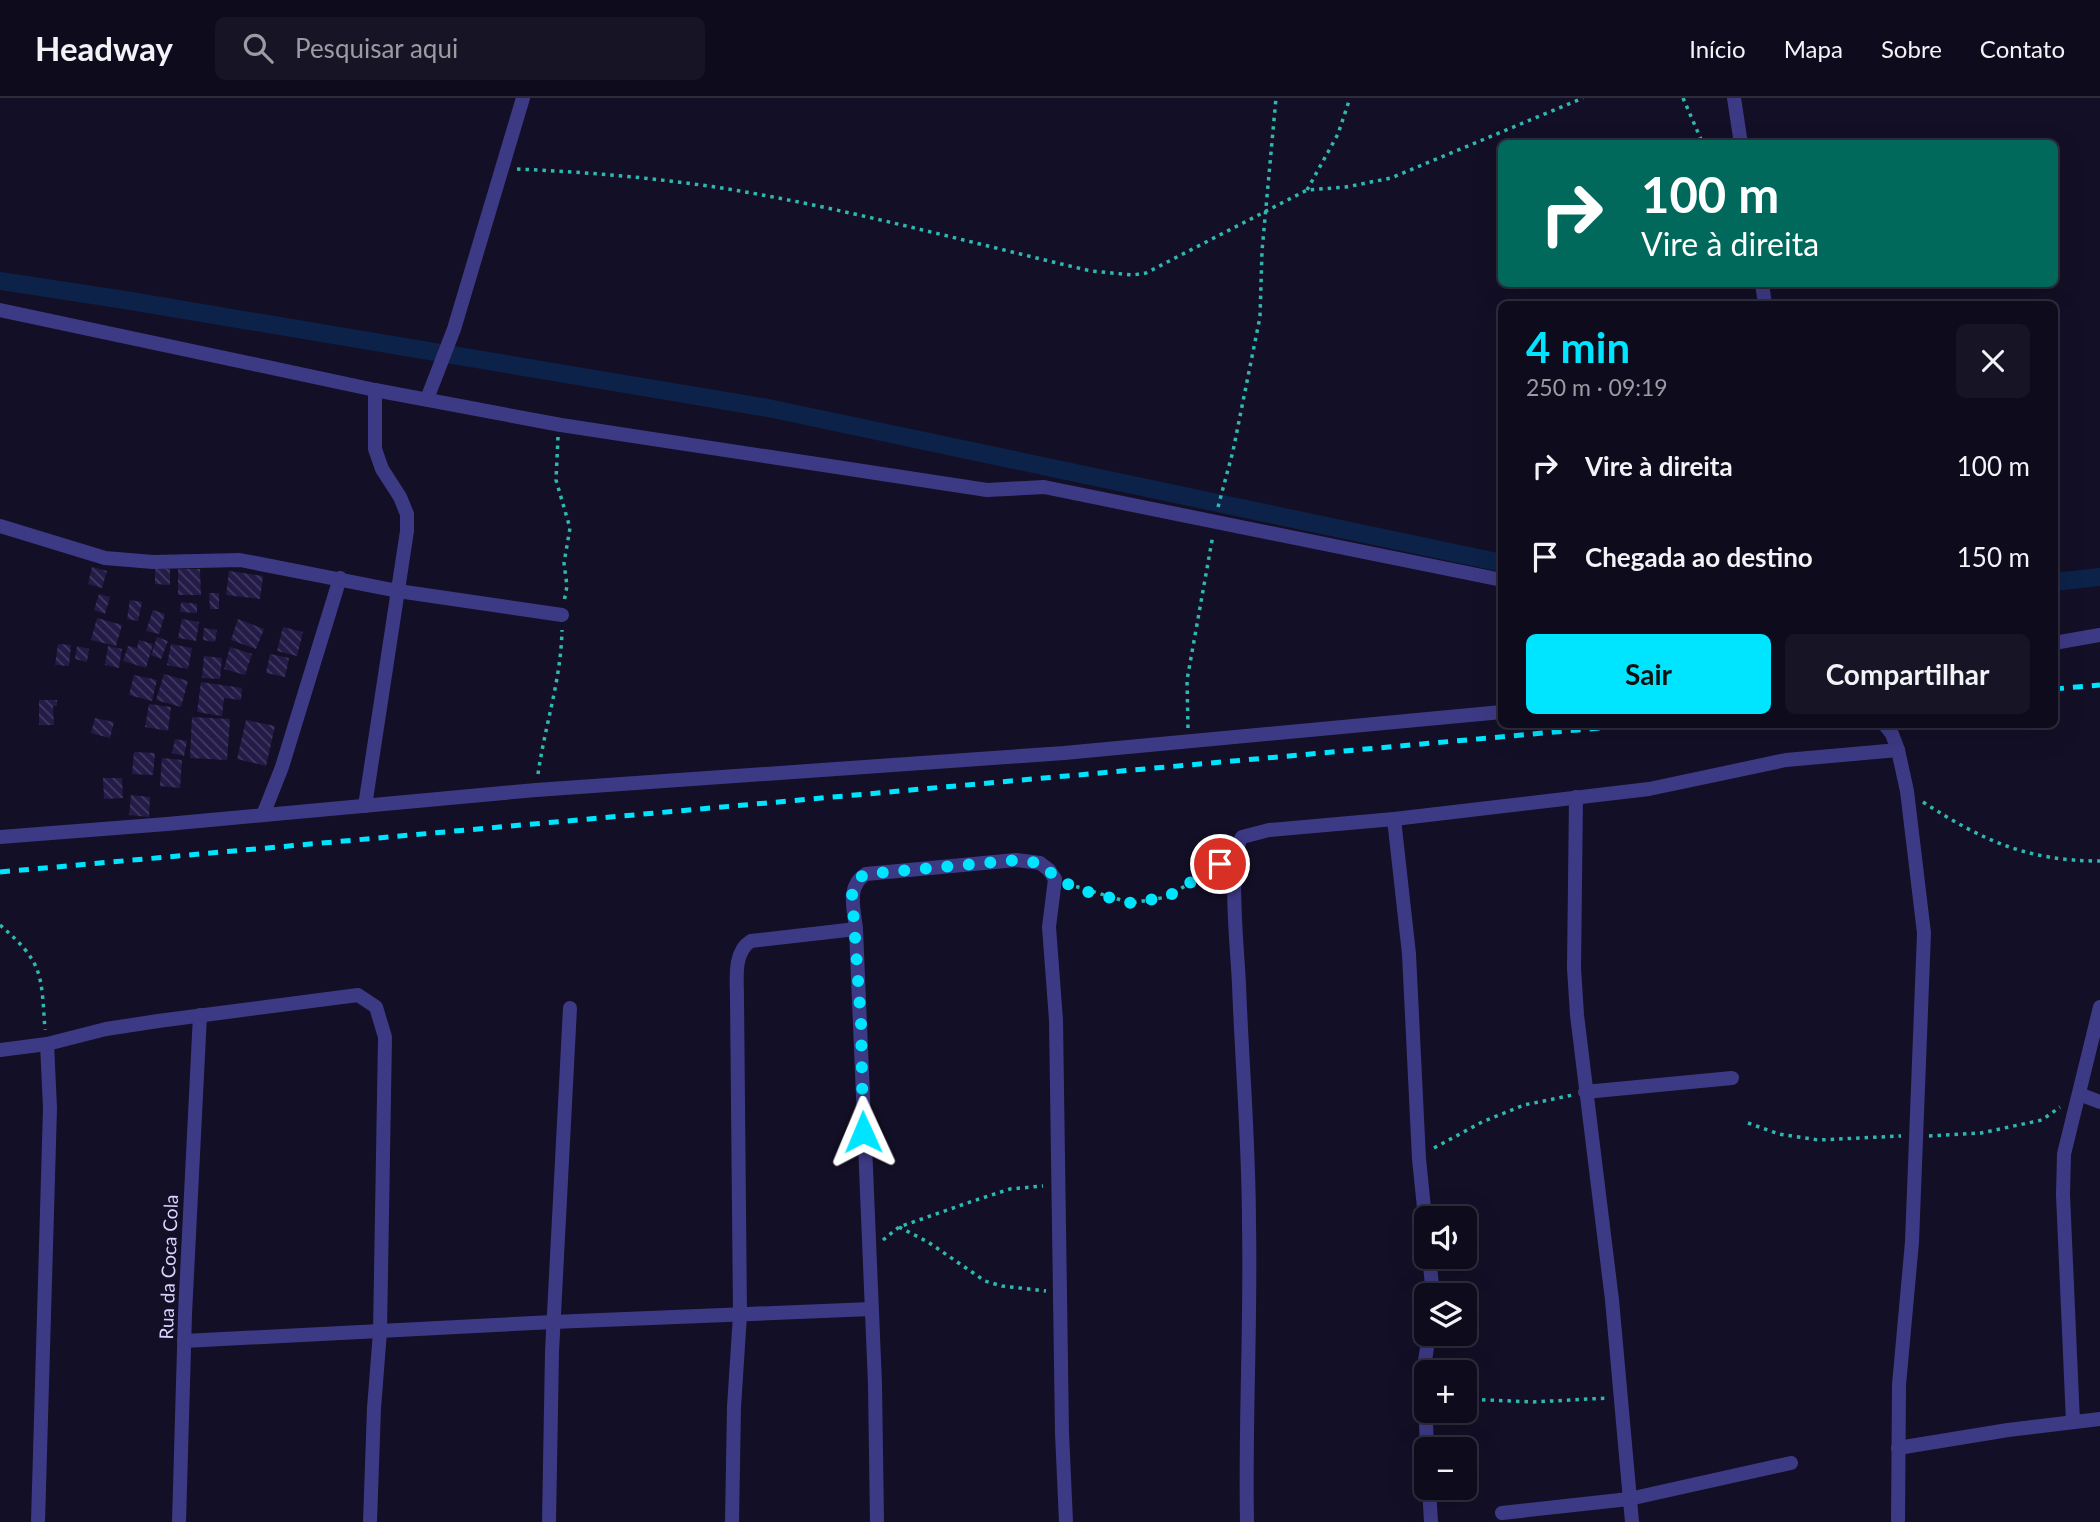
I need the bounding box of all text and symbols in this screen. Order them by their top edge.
search box [215,17,705,80]
text: Headway [35,28,173,68]
icon: search [239,29,277,67]
text: Pesquisar aqui [295,32,458,64]
text: Início [1689,34,1746,63]
text: Mapa [1784,34,1843,63]
text: Sobre [1881,34,1942,63]
text: Contato [1980,34,2065,63]
text: 100 m [1641,165,1779,223]
icon: right [1526,168,1617,259]
text: Vire à direita [1641,224,1819,263]
text: 4 min [1526,322,1630,372]
button: close [1956,324,2030,398]
text: 250 m · 09:19 [1526,373,1668,401]
icon: right [1526,447,1564,485]
text: Vire à direita [1585,450,1733,482]
text: 100 m [1957,450,2030,482]
icon: arrive [1526,538,1564,576]
text: Chegada ao destino [1585,541,1813,573]
text: 150 m [1957,541,2030,573]
button: Sair [1526,634,1771,714]
button: Compartilhar [1785,634,2030,714]
pin [1190,834,1250,894]
icon: arrive [1201,845,1239,883]
position arrow [826,1095,900,1169]
street label: Rua da Coca Cola [154,1194,182,1340]
map controls [1414,1206,1477,1500]
button: sound [1414,1206,1477,1269]
button: layers [1414,1283,1477,1346]
button: + [1414,1360,1477,1423]
button: − [1414,1437,1477,1500]

